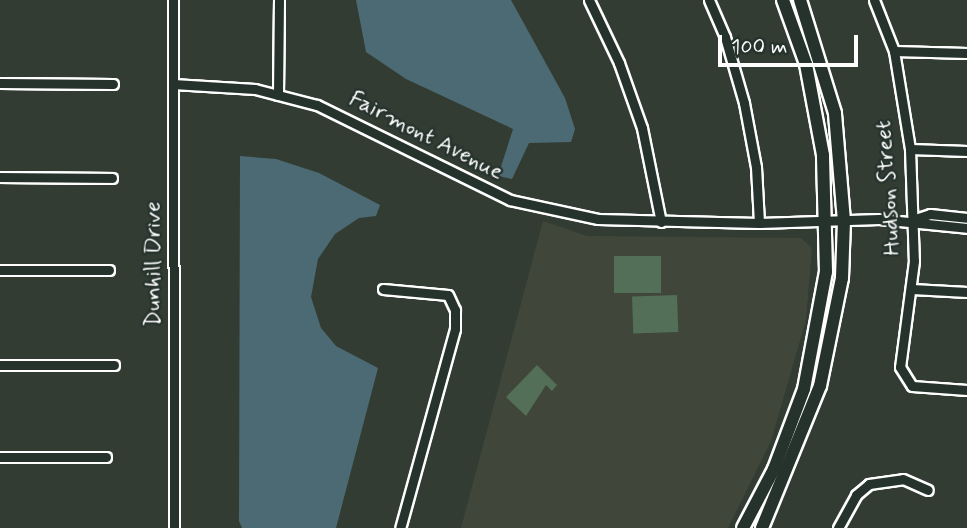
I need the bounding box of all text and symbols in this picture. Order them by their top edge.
scale bar [722,21,862,65]
text: 100 m [731,33,787,61]
street label: Fairmont Avenue [344,85,508,187]
street label: Hudson Street [870,118,908,258]
street label: Dunhill Drive [140,202,168,326]

